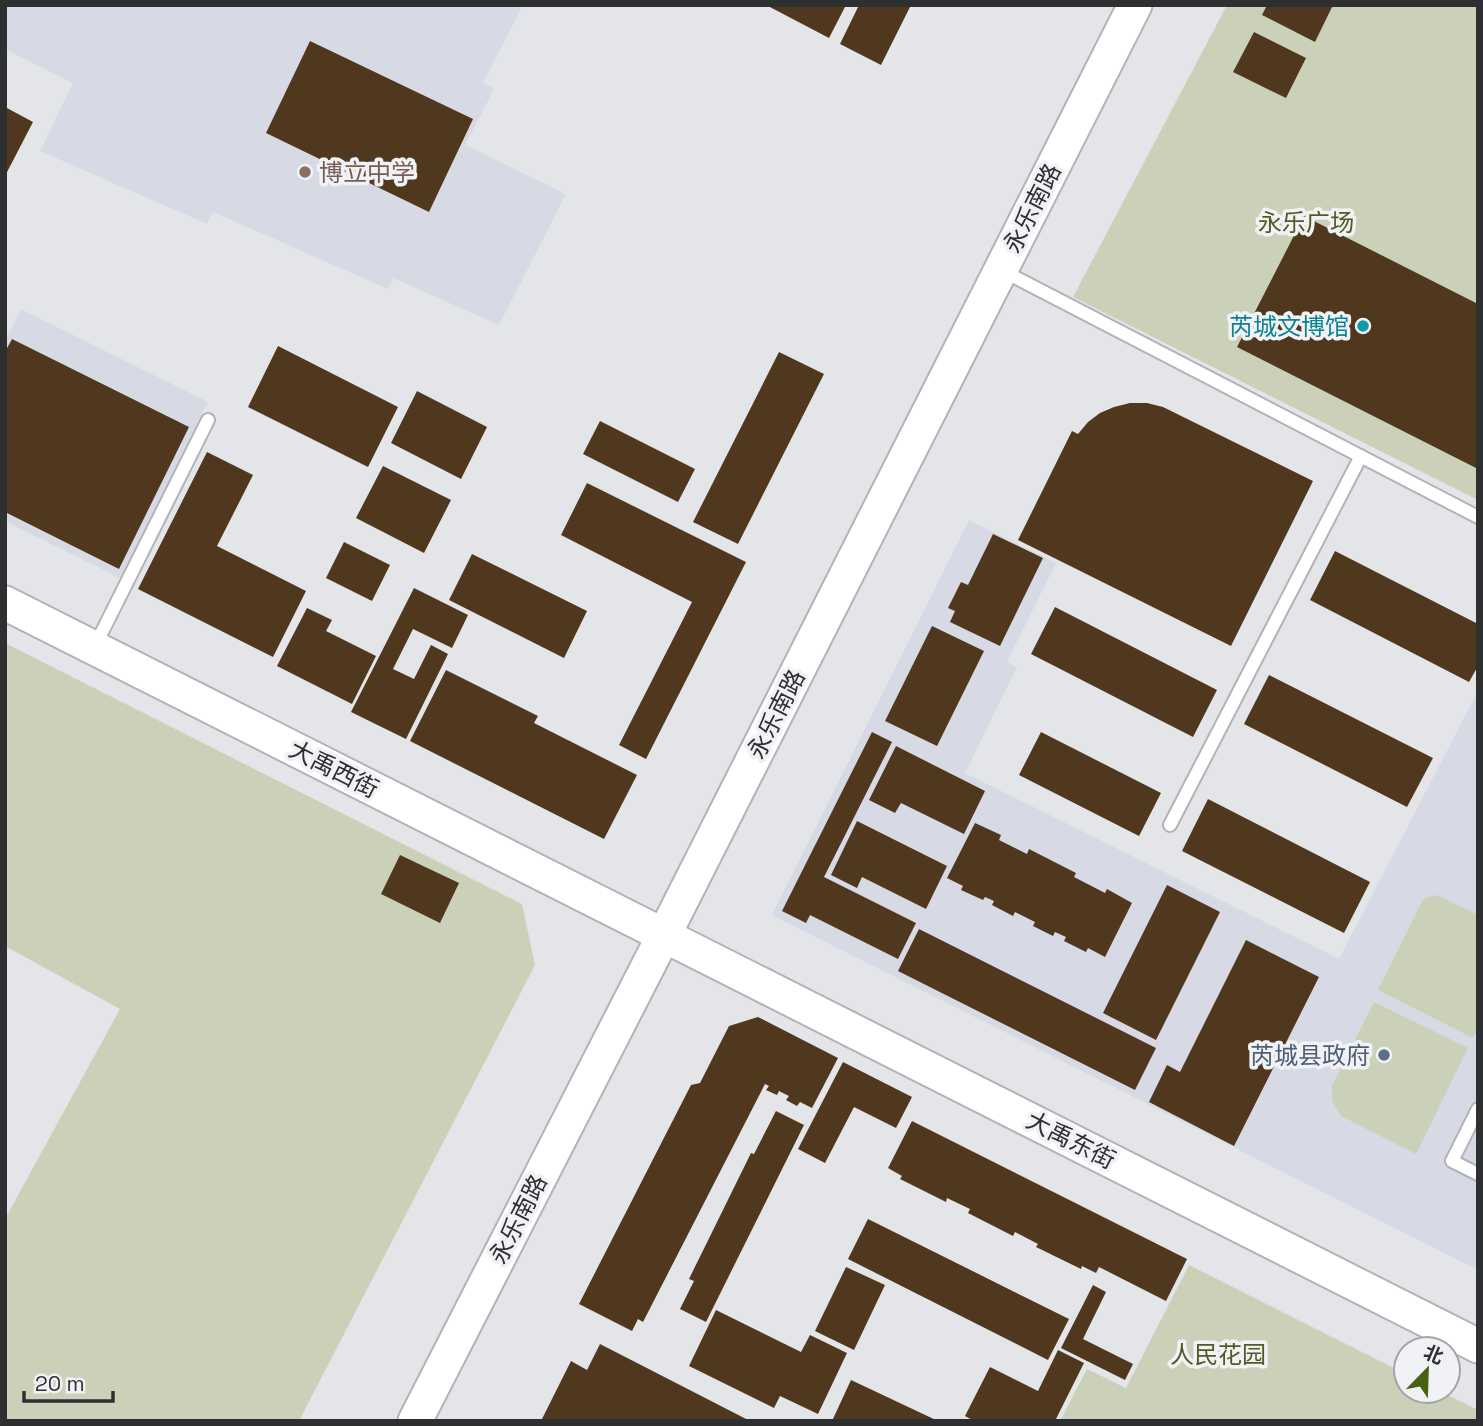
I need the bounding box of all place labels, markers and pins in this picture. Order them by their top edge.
place label: 博立中学 [319,157,415,188]
marker: 博立中学 [297,164,313,180]
place label: 芮城文博馆 [1229,311,1349,342]
marker: 芮城文博馆 [1355,318,1371,334]
place label: 芮城县政府 [1250,1040,1370,1071]
marker: 芮城县政府 [1376,1047,1392,1063]

